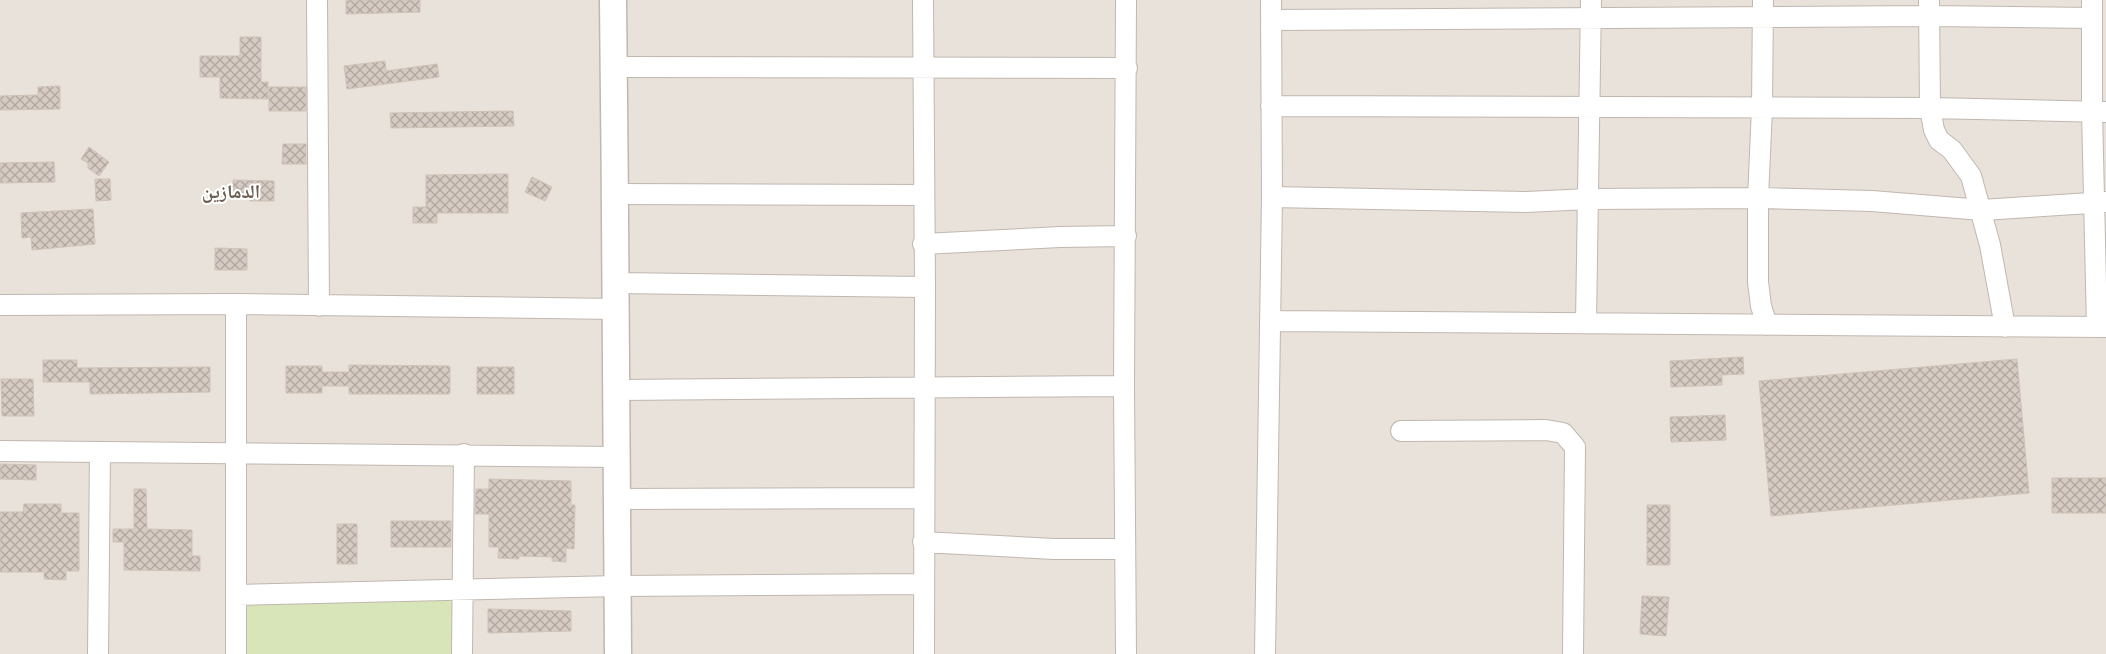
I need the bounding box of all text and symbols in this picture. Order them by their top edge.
district label: الدمازين [202,181,260,203]

